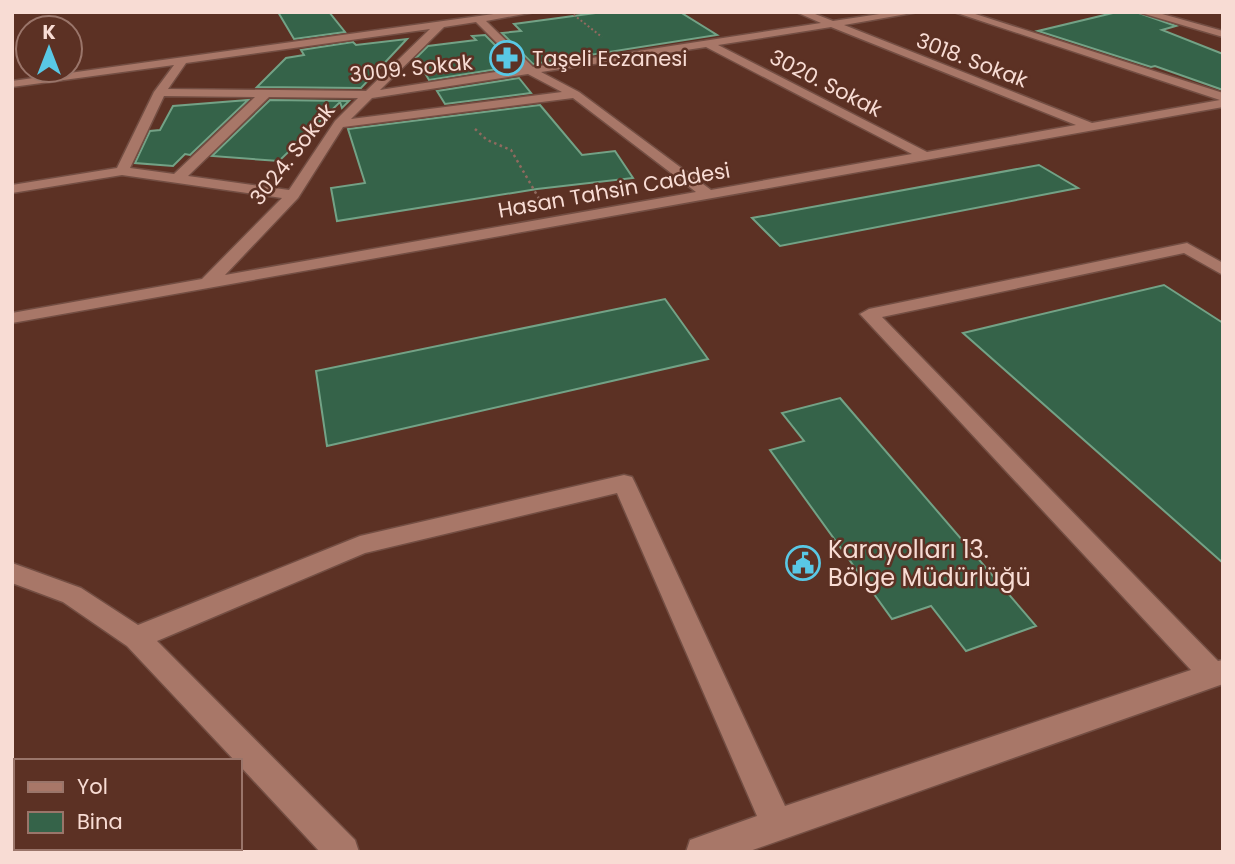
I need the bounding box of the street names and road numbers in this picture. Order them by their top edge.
street label: 3018. Sokak [912,25,1032,95]
street label: 3020. Sokak [765,42,887,124]
street label: 3009. Sokak [348,47,474,89]
street label: 3024. Sokak [243,97,341,211]
street label: Hasan Tahsin Caddesi [496,155,732,225]

